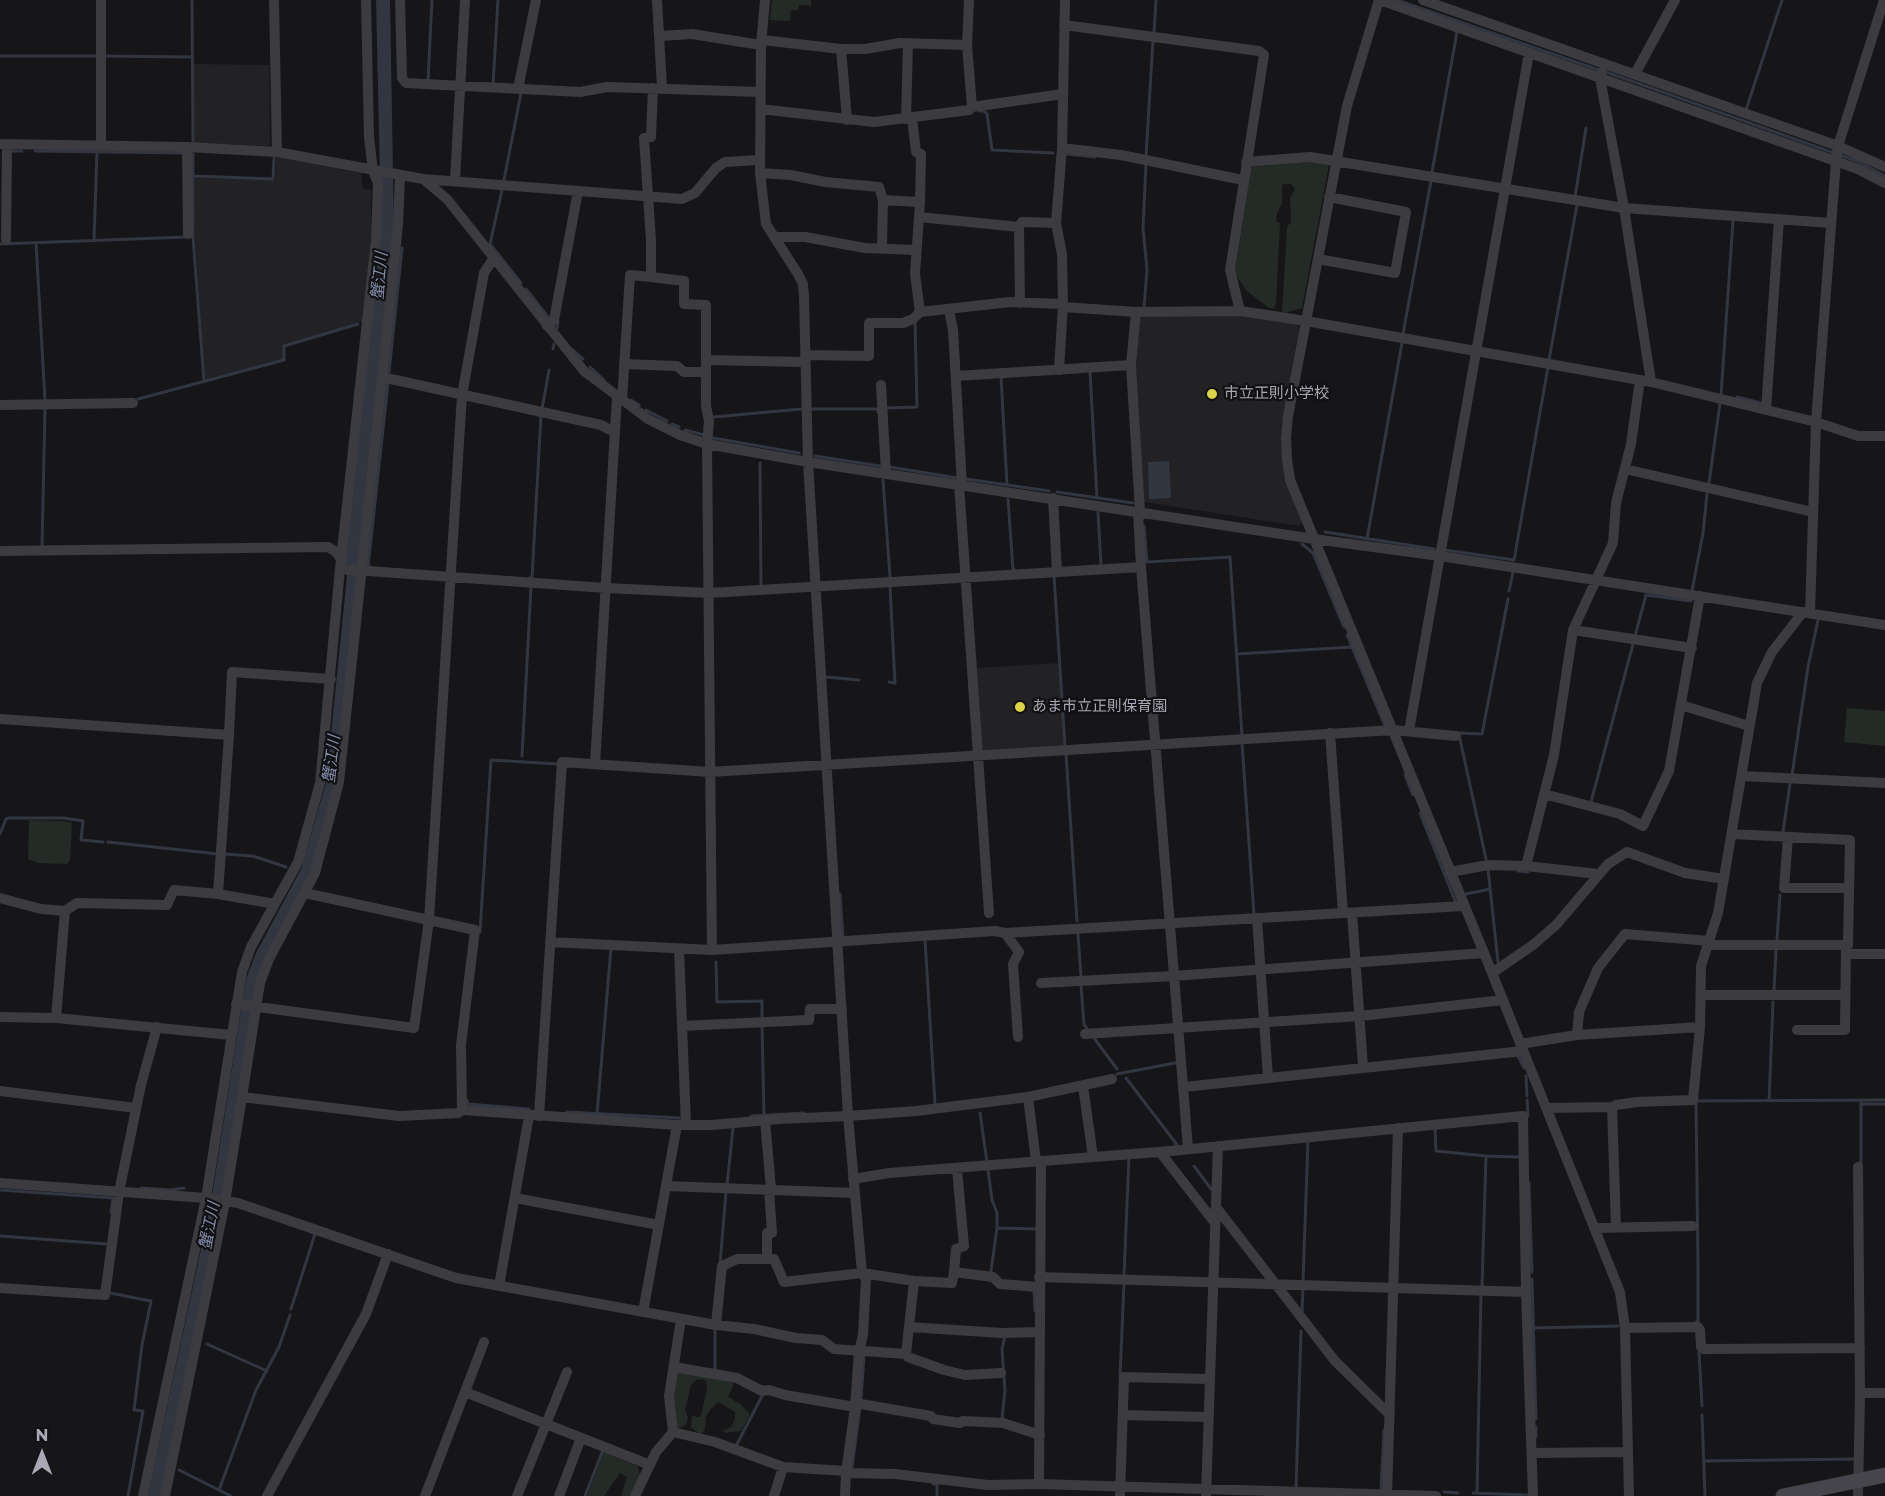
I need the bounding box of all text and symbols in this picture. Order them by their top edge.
water label: 蟹江川 [368,251,392,301]
place label: 市立正則小学校 [1224,385,1329,403]
marker: 市立正則小学校 [1205,387,1219,401]
place label: あま市立正則保育園 [1032,698,1167,716]
marker: あま市立正則保育園 [1013,700,1027,714]
water label: 蟹江川 [320,734,344,784]
water label: 蟹江川 [196,1201,224,1251]
north arrow [12,1424,72,1484]
text: N [36,1426,48,1445]

